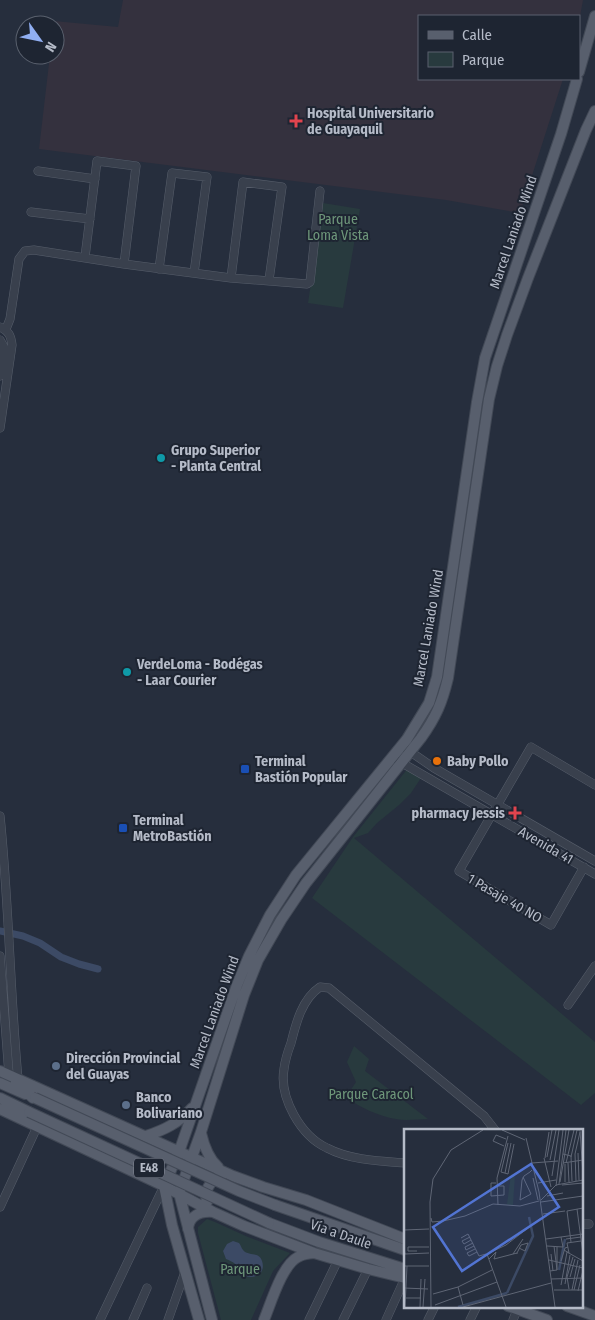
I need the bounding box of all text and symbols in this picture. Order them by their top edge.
north arrow [15,15,65,65]
legend [418,15,580,80]
text: Calle [462,26,492,44]
text: N [41,39,60,55]
text: Parque [462,51,505,69]
place label: Hospital Universitario de Guayaquil [307,105,435,138]
marker: Hospital Universitario de Guayaquil [289,114,303,128]
street label: Marcel Laniado Wind [486,173,541,291]
park label: Parque Loma Vista [307,211,369,244]
place label: Grupo Superior - Planta Central [171,442,261,475]
marker: Grupo Superior - Planta Central [155,452,167,464]
street label: Marcel Laniado Wind [410,568,447,688]
place label: VerdeLoma - Bodégas - Laar Courier [136,656,263,689]
marker: VerdeLoma - Bodégas - Laar Courier [121,666,133,678]
place label: Terminal Bastión Popular [255,753,348,786]
place label: Baby Pollo [447,753,509,770]
marker: Baby Pollo [431,755,443,767]
marker: Terminal Bastión Popular [239,763,251,775]
place label: pharmacy Jessis [412,805,505,822]
marker: pharmacy Jessis [509,807,521,819]
place label: Terminal MetroBastión [133,812,212,845]
marker: Terminal MetroBastión [117,822,129,834]
street label: Avenida 41 [515,823,576,868]
street label: 1 Pasaje 40 NO [465,870,545,927]
street label: Marcel Laniado Wind [186,953,243,1071]
place label: Dirección Provincial del Guayas [66,1050,181,1083]
marker: Dirección Provincial del Guayas [50,1060,62,1072]
park label: Parque Caracol [329,1086,414,1103]
place label: Banco Bolivariano [136,1089,203,1122]
marker: Banco Bolivariano [120,1099,132,1111]
inset map [404,1129,582,1308]
road number: E48 [134,1158,164,1178]
street label: Vía a Daule [308,1216,374,1253]
park label: Parque [220,1261,260,1278]

